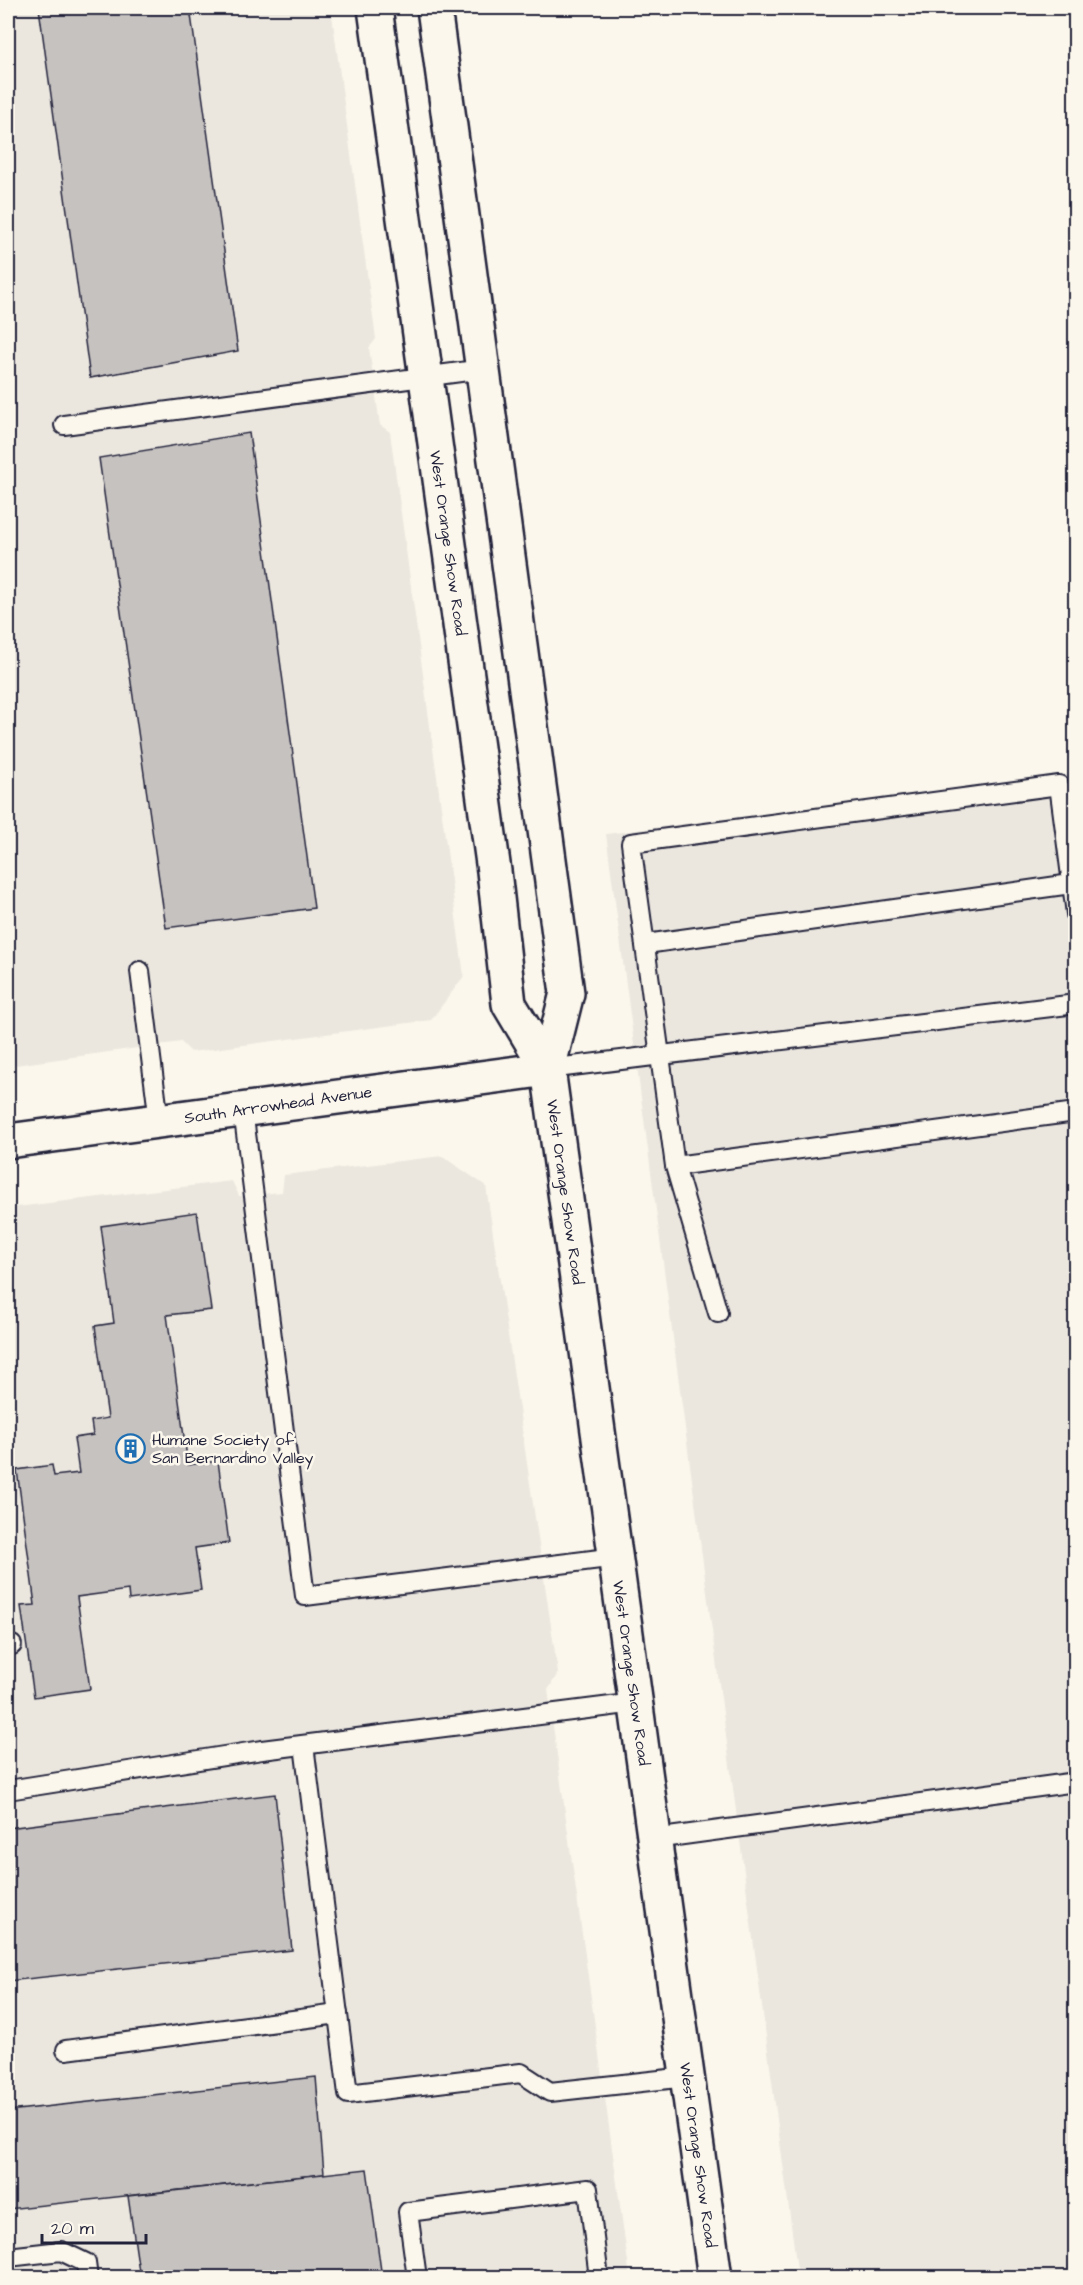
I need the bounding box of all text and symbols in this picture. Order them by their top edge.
street label: West Orange Show Road [423,449,472,637]
street label: South Arrowhead Avenue [183,1081,374,1129]
street label: West Orange Show Road [540,1098,589,1286]
place label: Humane Society of San Bernardino Valley [152,1429,314,1470]
building icon: Humane Society of San Bernardino Valley [115,1433,147,1465]
street label: West Orange Show Road [606,1579,655,1767]
street label: West Orange Show Road [673,2061,722,2249]
scale bar [42,2207,146,2245]
text: 20 m [51,2216,94,2241]

